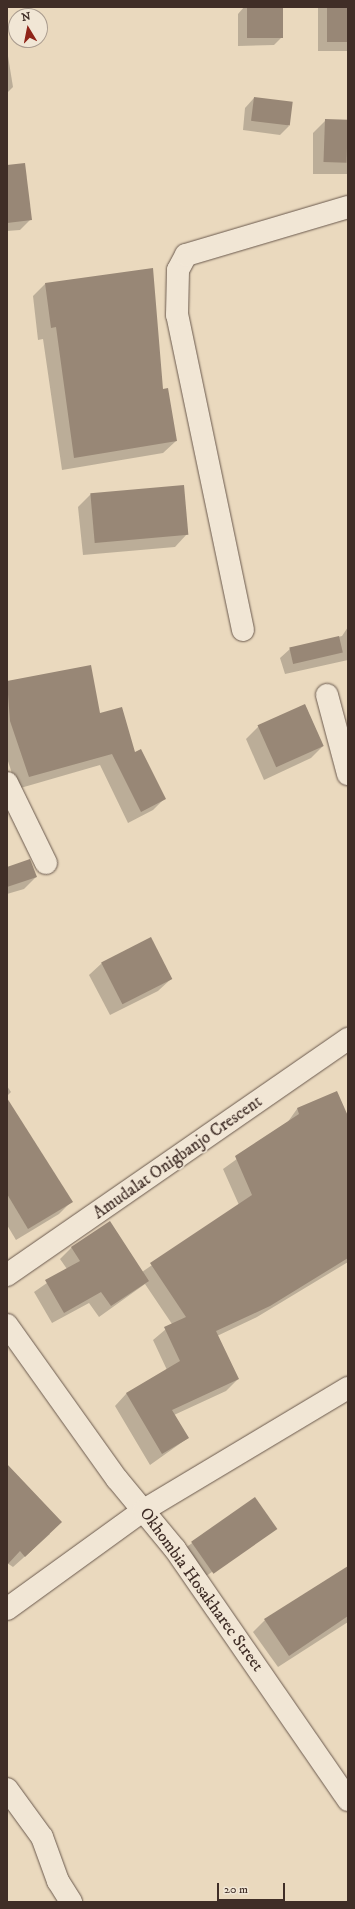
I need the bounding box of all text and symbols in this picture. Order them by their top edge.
north arrow [8,8,48,48]
text: N [20,9,32,25]
street label: Amudalat Onigbanjo Crescent [90,1092,266,1224]
street label: Okhombia Hosakharec Street [135,1504,267,1676]
scale bar [219,1875,287,1901]
text: 20 m [224,1882,248,1897]

